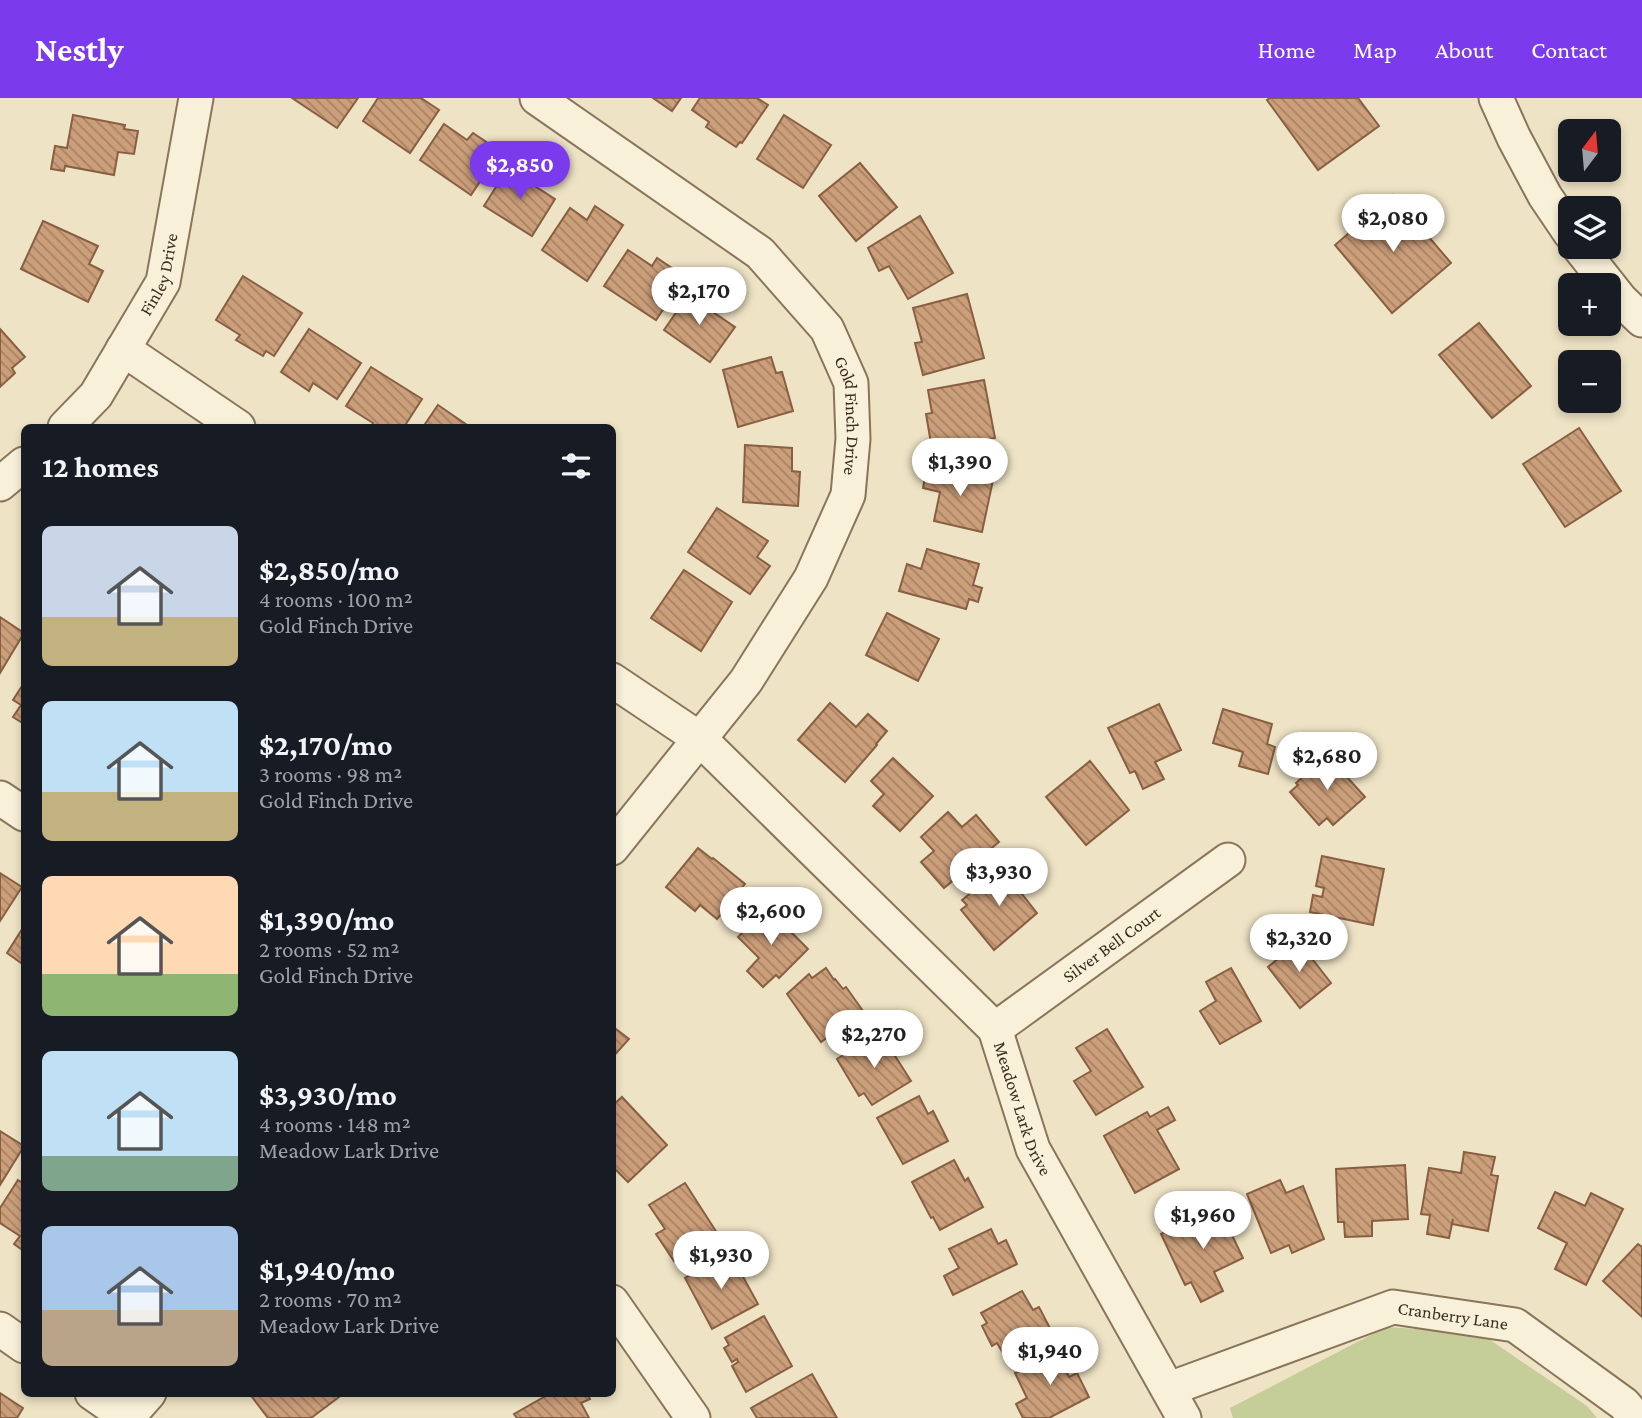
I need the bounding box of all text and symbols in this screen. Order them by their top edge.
text: Nestly [35,31,123,68]
text: Home [1258,36,1315,63]
text: Map [1353,36,1397,63]
text: About [1435,36,1493,63]
text: Contact [1531,36,1607,63]
north arrow [1558,119,1620,182]
map controls [1558,119,1621,413]
pin: $2,850 [463,141,577,201]
text: $2,850 [486,151,554,177]
pin: $2,080 [1336,194,1450,254]
button: layers [1558,196,1621,259]
text: $2,080 [1358,204,1428,230]
street label: Finley Drive [135,232,182,319]
pin: $2,170 [642,268,756,327]
button: + [1558,273,1621,336]
text: $2,170 [667,277,731,303]
button: − [1558,350,1621,413]
street label: Gold Finch Drive [830,353,863,476]
pin: $1,390 [903,438,1017,498]
icon: filters [557,447,595,485]
text: $1,390 [928,448,992,474]
text: 12 homes [42,450,159,483]
text: $2,850/mo [259,553,399,586]
icon: home [98,554,182,638]
text: 4 rooms · 100 m² [259,586,413,612]
text: Gold Finch Drive [259,612,413,638]
text: $2,170/mo [259,728,393,761]
icon: home [98,729,182,813]
pin: $2,680 [1270,732,1384,792]
text: $2,680 [1292,742,1362,768]
text: 3 rooms · 98 m² [259,761,402,787]
text: Gold Finch Drive [259,787,413,813]
pin: $3,930 [942,848,1056,908]
text: $3,930 [966,858,1032,884]
pin: $2,600 [714,888,828,947]
text: $2,600 [736,897,806,923]
street label: Silver Bell Court [1059,902,1165,987]
text: $1,390/mo [259,903,394,936]
icon: home [98,904,182,988]
pin: $2,320 [1242,914,1356,974]
text: $2,320 [1266,924,1332,950]
text: 2 rooms · 52 m² [259,936,399,962]
text: Gold Finch Drive [259,962,413,988]
pin: $2,270 [817,1010,931,1070]
text: $2,270 [841,1020,907,1046]
street label: Meadow Lark Drive [990,1039,1056,1179]
text: $3,930/mo [259,1078,397,1111]
icon: home [98,1079,182,1163]
text: 4 rooms · 148 m² [259,1111,411,1137]
text: Meadow Lark Drive [259,1137,439,1163]
pin: $1,960 [1146,1192,1260,1251]
text: $1,960 [1170,1201,1236,1227]
pin: $1,930 [664,1232,778,1291]
text: $1,930 [689,1241,753,1267]
text: $1,940/mo [259,1253,395,1286]
icon: home [98,1254,182,1338]
text: 2 rooms · 70 m² [259,1286,402,1312]
street label: Cranberry Lane [1396,1298,1509,1334]
text: Meadow Lark Drive [259,1312,439,1338]
pin: $1,940 [993,1328,1107,1387]
text: $1,940 [1018,1337,1082,1363]

